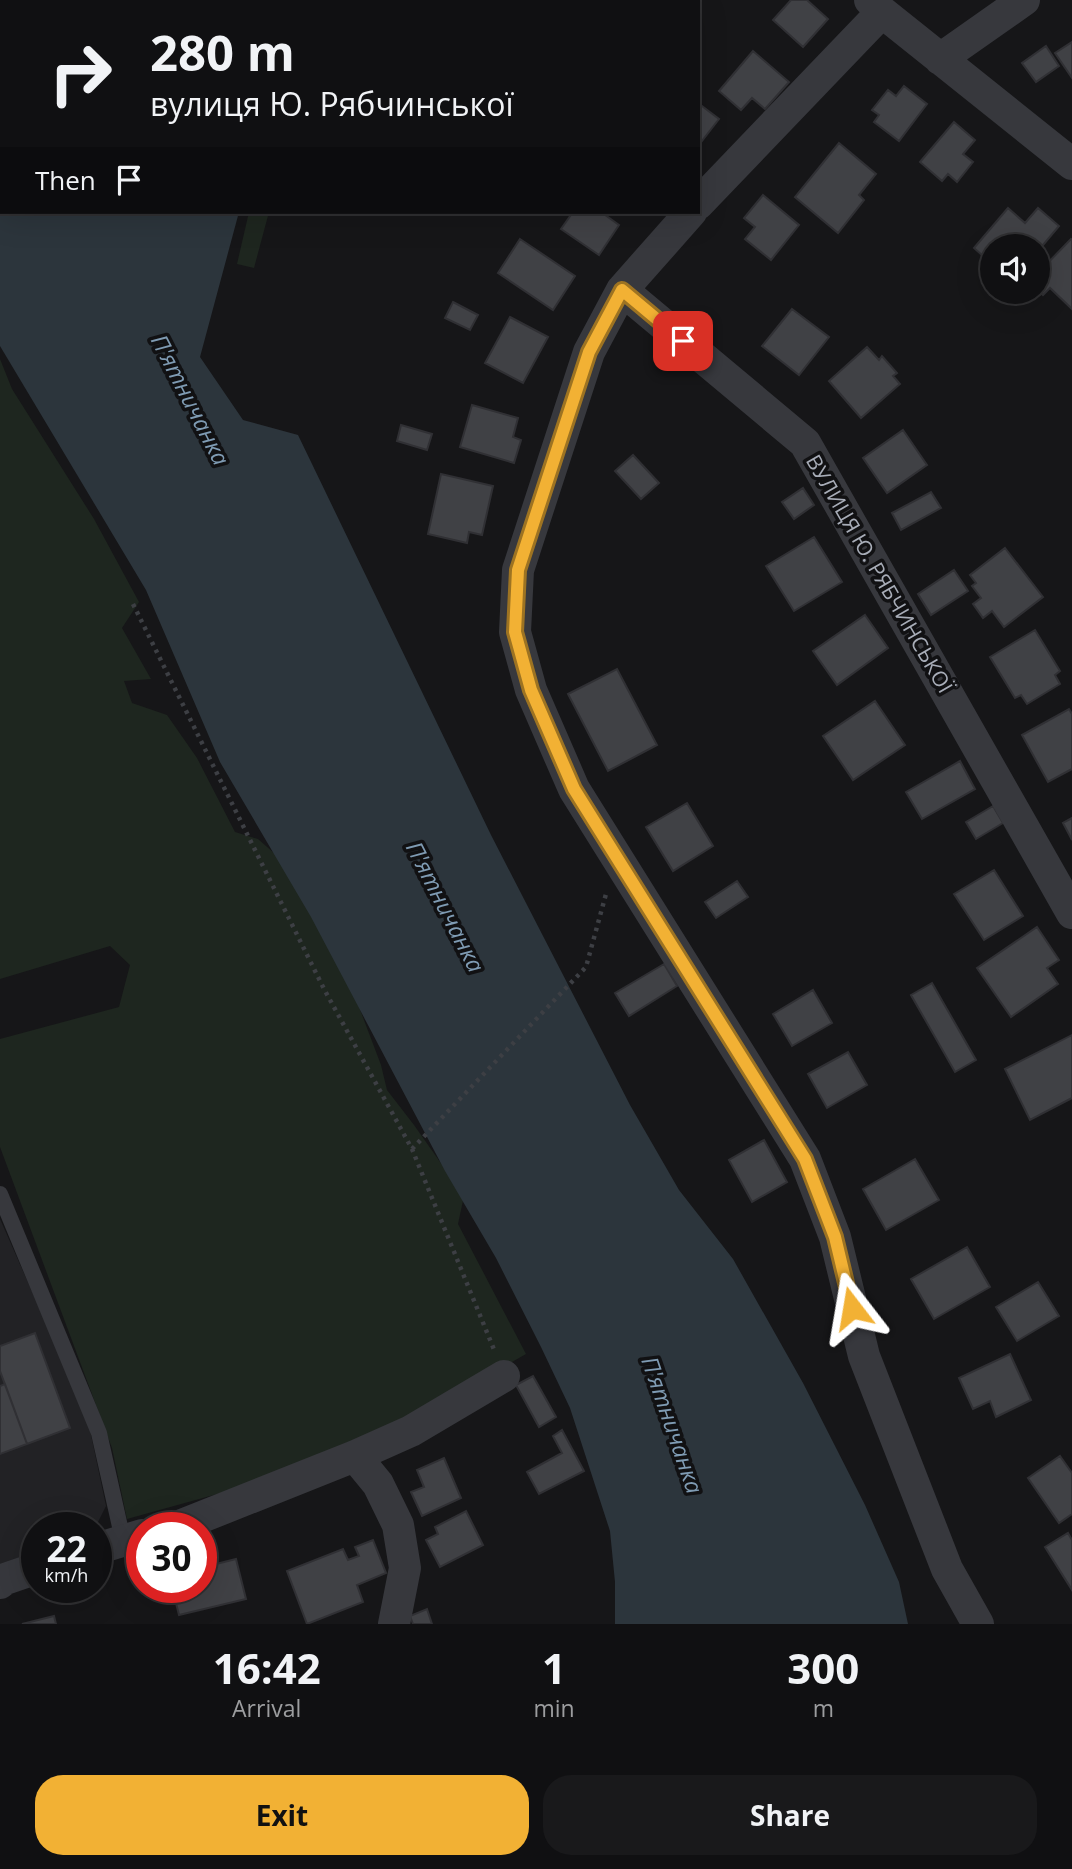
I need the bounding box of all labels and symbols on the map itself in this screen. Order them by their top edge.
pin [653,311,713,371]
water label: П'ятничанка [144,328,238,471]
street label: ВУЛИЦЯ Ю. РЯБЧИНСЬКОЇ [800,449,960,698]
water label: П'ятничанка [399,835,493,978]
position arrow [815,1271,889,1345]
water label: П'ятничанка [634,1352,711,1498]
speed limit sign: 30 [126,1512,217,1603]

